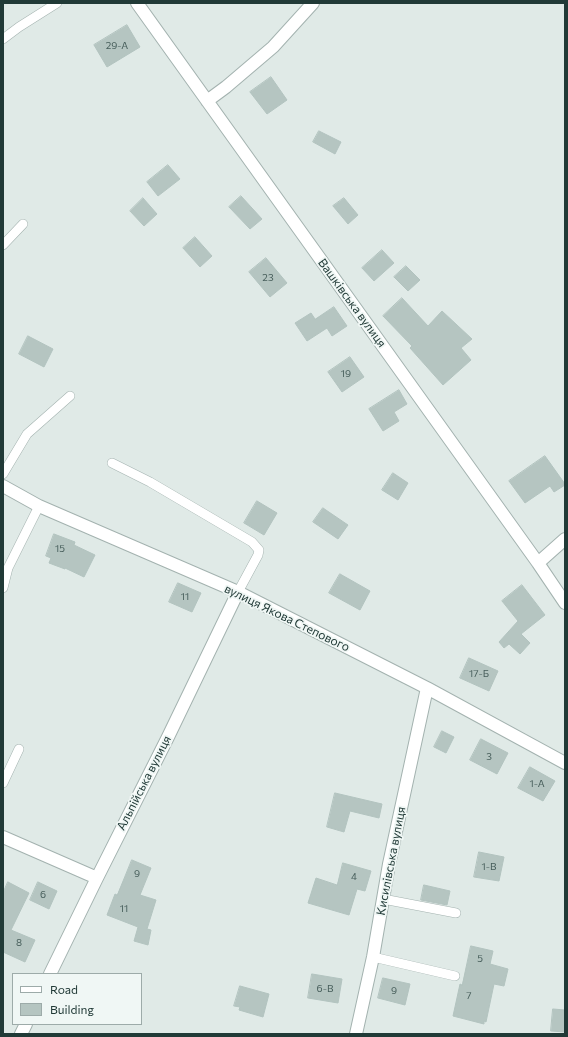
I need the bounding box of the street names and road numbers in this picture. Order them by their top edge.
street label: Вашківська вулиця [315,256,389,350]
street label: вулиця Якова Степового [222,581,352,655]
street label: Альпійська вулиця [114,733,174,833]
street label: Кисилівська вулиця [373,805,409,917]

